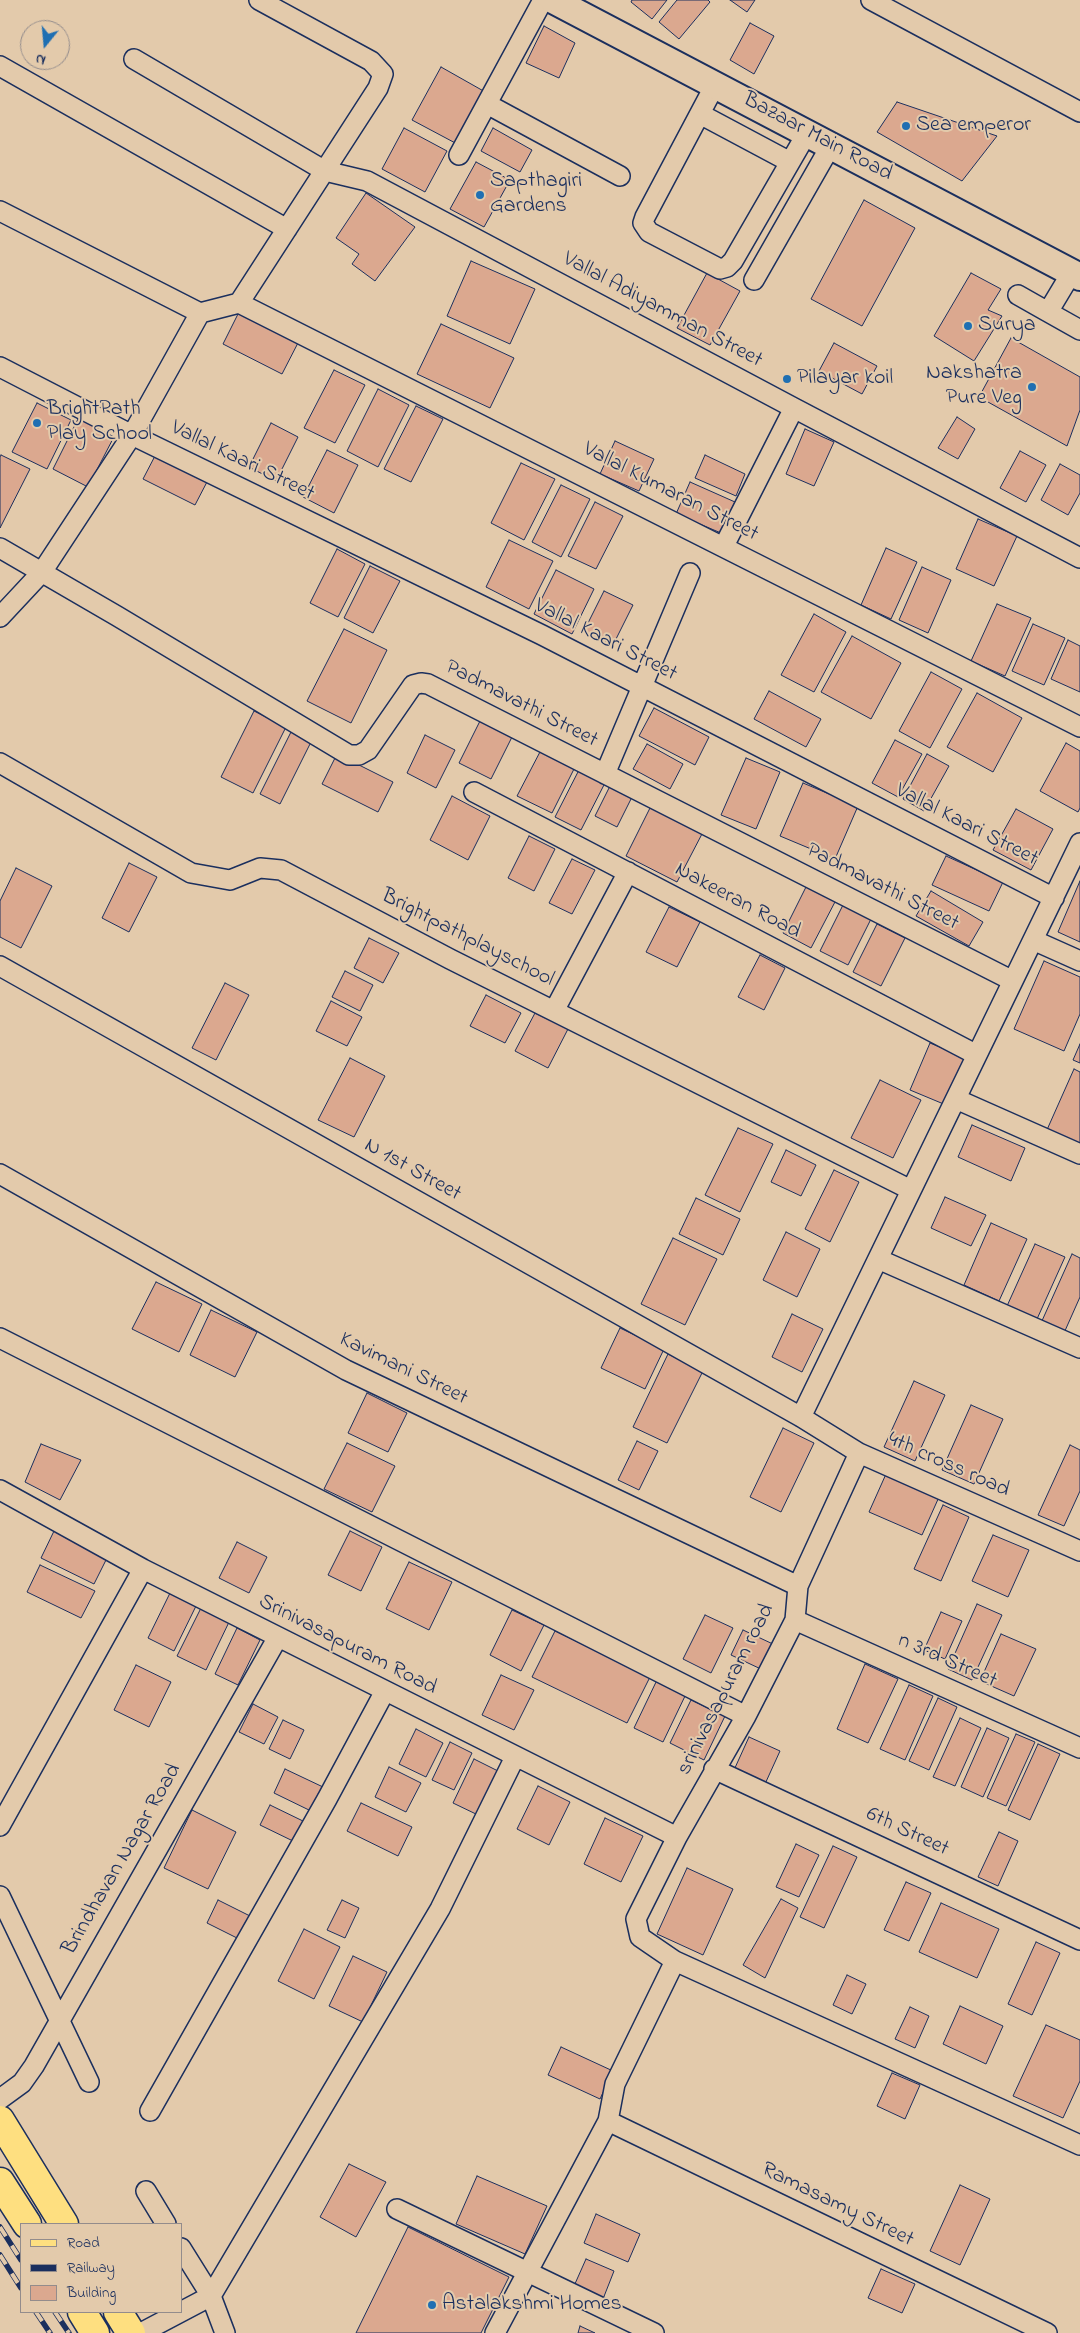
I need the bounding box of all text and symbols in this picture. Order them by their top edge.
north arrow [20,20,70,70]
text: N [33,47,48,70]
street label: Bazaar Main Road [738,88,896,188]
place label: Sea emperor [916,113,1031,139]
marker: Sea emperor [900,120,912,132]
place label: Sapthagiri Gardens [490,169,582,220]
marker: Sapthagiri Gardens [474,189,486,201]
street label: Vallal Adiyamman Street [558,247,766,375]
place label: Surya [978,313,1036,339]
marker: Surya [962,320,974,332]
place label: Nakshatra Pure Veg [926,361,1022,412]
place label: Pilayar koil [797,366,893,392]
marker: Pilayar koil [781,373,793,385]
marker: Nakshatra Pure Veg [1026,381,1038,393]
place label: BrightPath Play School [47,397,152,448]
street label: Vallal Kaari Street [166,416,318,508]
marker: BrightPath Play School [31,417,43,429]
street label: Vallal Kumaran Street [578,437,762,549]
street label: Vallal Kaari Street [529,594,681,688]
street label: Padmavathi Street [440,655,602,755]
street label: Vallal Kaari Street [890,779,1042,873]
street label: Padmavathi Street [801,838,963,938]
street label: Nakeeran Road [669,858,805,946]
street label: Brightpathplayschool [376,884,558,994]
street label: N 1st Street [359,1134,465,1208]
street label: Kavimani Street [334,1328,472,1412]
street label: 4th cross road [883,1427,1013,1505]
street label: Srinivasapuram Road [253,1590,441,1702]
street label: srinivasapuram road [672,1600,782,1780]
street label: n 3rd Street [893,1628,1001,1696]
street label: Brindhavan Nagar Road [57,1760,189,1960]
street label: 6th Street [861,1802,953,1864]
street label: Ramasamy Street [756,2158,918,2254]
legend [20,2223,182,2313]
text: Road [67,2232,100,2254]
text: Railway [67,2257,115,2279]
text: Building [67,2282,116,2304]
place label: Astalakshmi Homes [442,2292,622,2318]
marker: Astalakshmi Homes [426,2299,438,2311]

